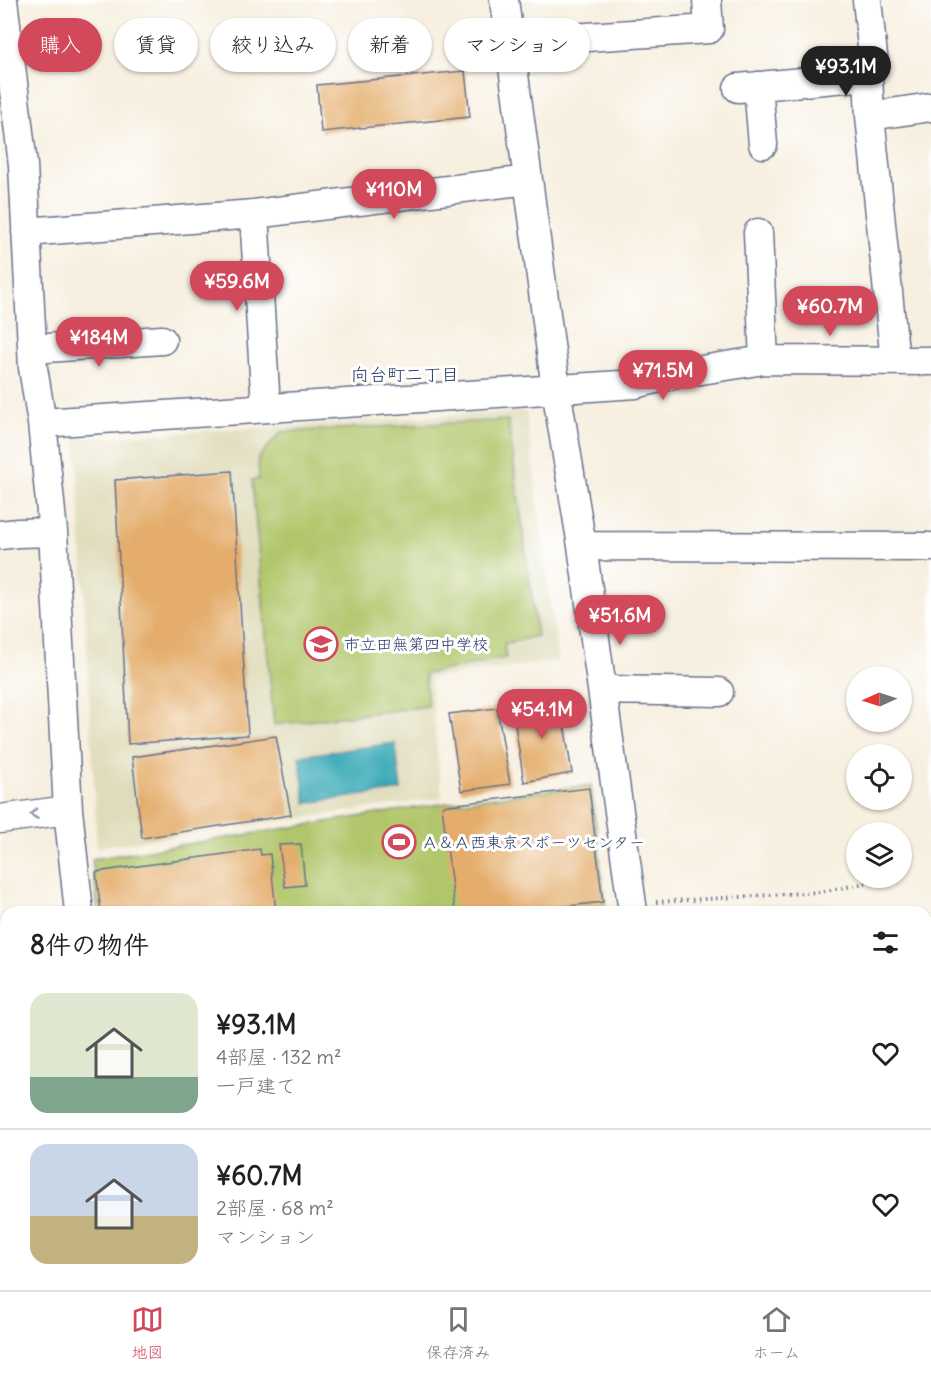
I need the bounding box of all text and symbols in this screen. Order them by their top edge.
chip: 購入 [18,18,102,72]
chip: 賃貸 [114,18,198,72]
chip: 絞り込み [210,18,336,72]
chip: 新着 [348,18,432,72]
chip: マンション [444,18,590,72]
pin: ¥93.1M [797,46,895,97]
text: ¥93.1M [815,53,877,78]
pin: ¥110M [352,169,436,220]
text: ¥110M [366,176,422,201]
pin: ¥59.6M [188,261,286,312]
text: ¥59.6M [204,268,270,293]
pin: ¥60.7M [781,286,879,337]
text: ¥60.7M [797,293,863,318]
pin: ¥184M [57,317,141,368]
text: ¥184M [70,324,128,349]
pin: ¥71.5M [614,350,712,401]
text: ¥71.5M [632,357,694,382]
district label: 向台町二丁目 [351,363,459,386]
pin: ¥51.6M [571,595,669,646]
text: ¥51.6M [588,602,652,627]
school or university icon: 市立田無第四中学校 [303,626,339,662]
place label: 市立田無第四中学校 [344,634,488,654]
north arrow [846,666,912,732]
map controls [846,666,912,888]
pin: ¥54.1M [493,689,591,740]
text: ¥54.1M [511,696,573,721]
button: locate [846,744,912,810]
one-way arrow [29,807,38,820]
button: layers [846,822,912,888]
sports icon: Ａ＆Ａ西東京スポーツセンター [381,824,417,860]
place label: Ａ＆Ａ西東京スポーツセンター [422,832,645,852]
icon: filters [869,926,902,959]
text: 8件の物件 [30,928,149,961]
text: ¥93.1M [216,1008,297,1041]
icon: home [78,1017,150,1089]
icon: heart [869,1037,902,1070]
text: 4部屋 · 132 m² [216,1044,342,1069]
text: 一戸建て [216,1073,296,1098]
text: ¥60.7M [216,1159,303,1192]
icon: home [78,1168,150,1240]
icon: heart [869,1188,902,1221]
text: 2部屋 · 68 m² [216,1195,334,1220]
text: マンション [216,1224,315,1249]
tab: 地図 [131,1303,164,1363]
tab: 保存済み [426,1303,490,1363]
tab: ホーム [753,1303,800,1363]

